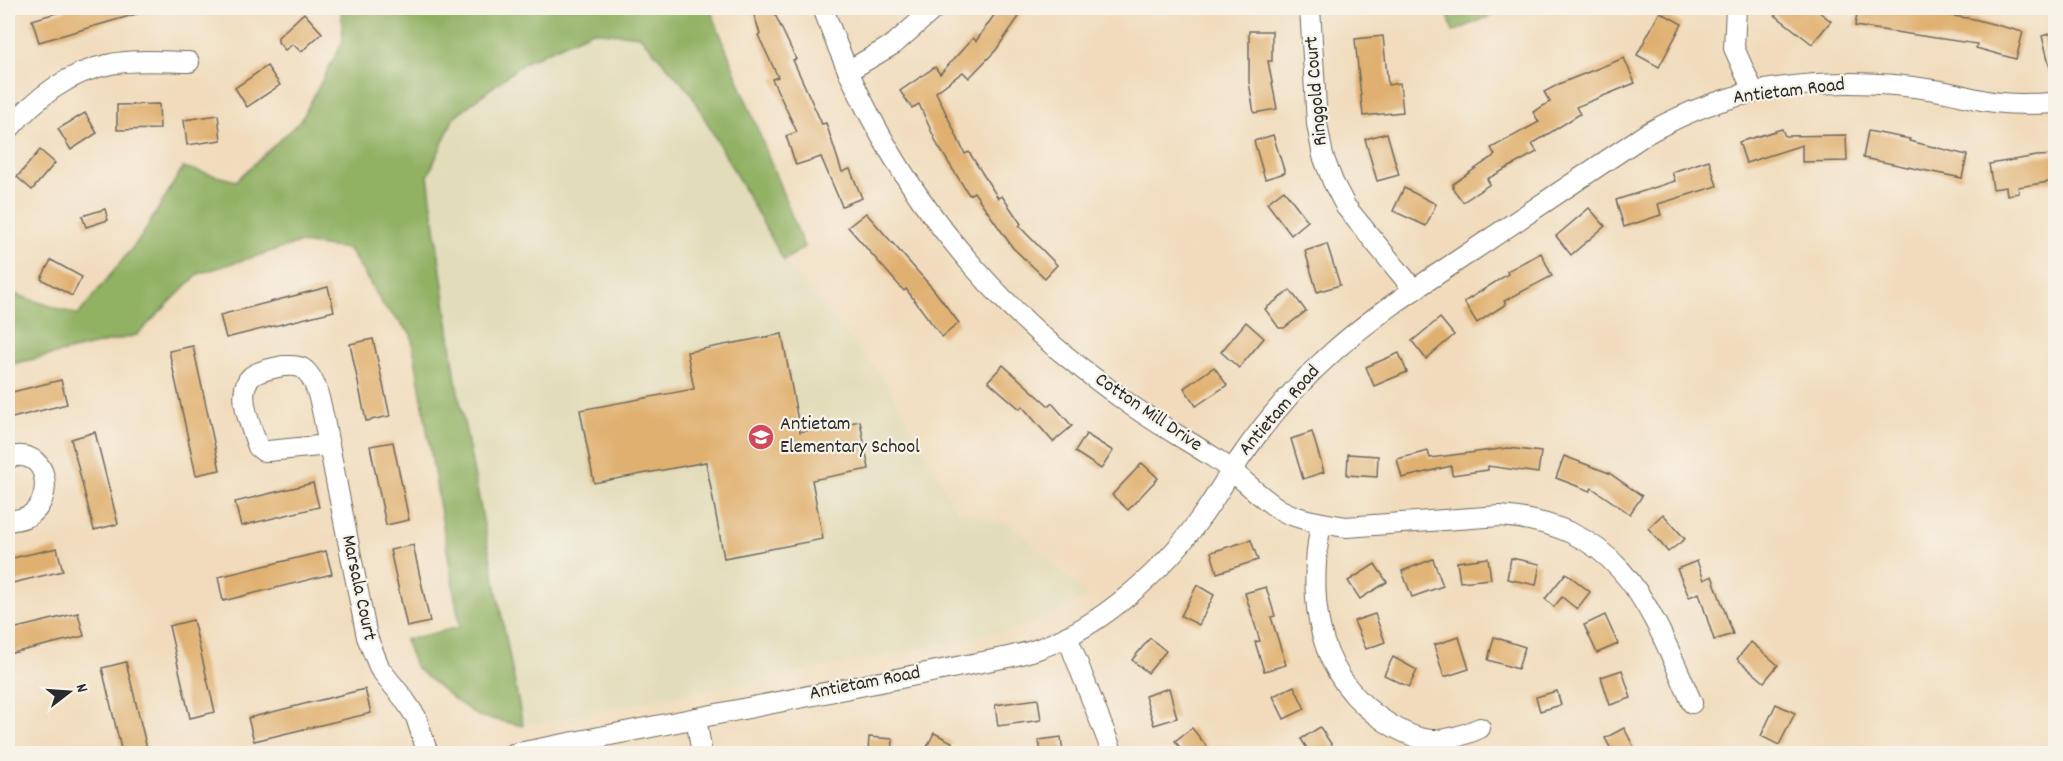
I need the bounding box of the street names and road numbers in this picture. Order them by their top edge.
street label: Ringgold Court [1298,35,1336,147]
street label: Antietam Road [1731,71,1847,113]
street label: Antietam Road [1233,359,1327,463]
street label: Cotton Mill Drive [1089,367,1208,459]
street label: Marsala Court [333,533,383,643]
street label: Antietam Road [807,660,923,708]

